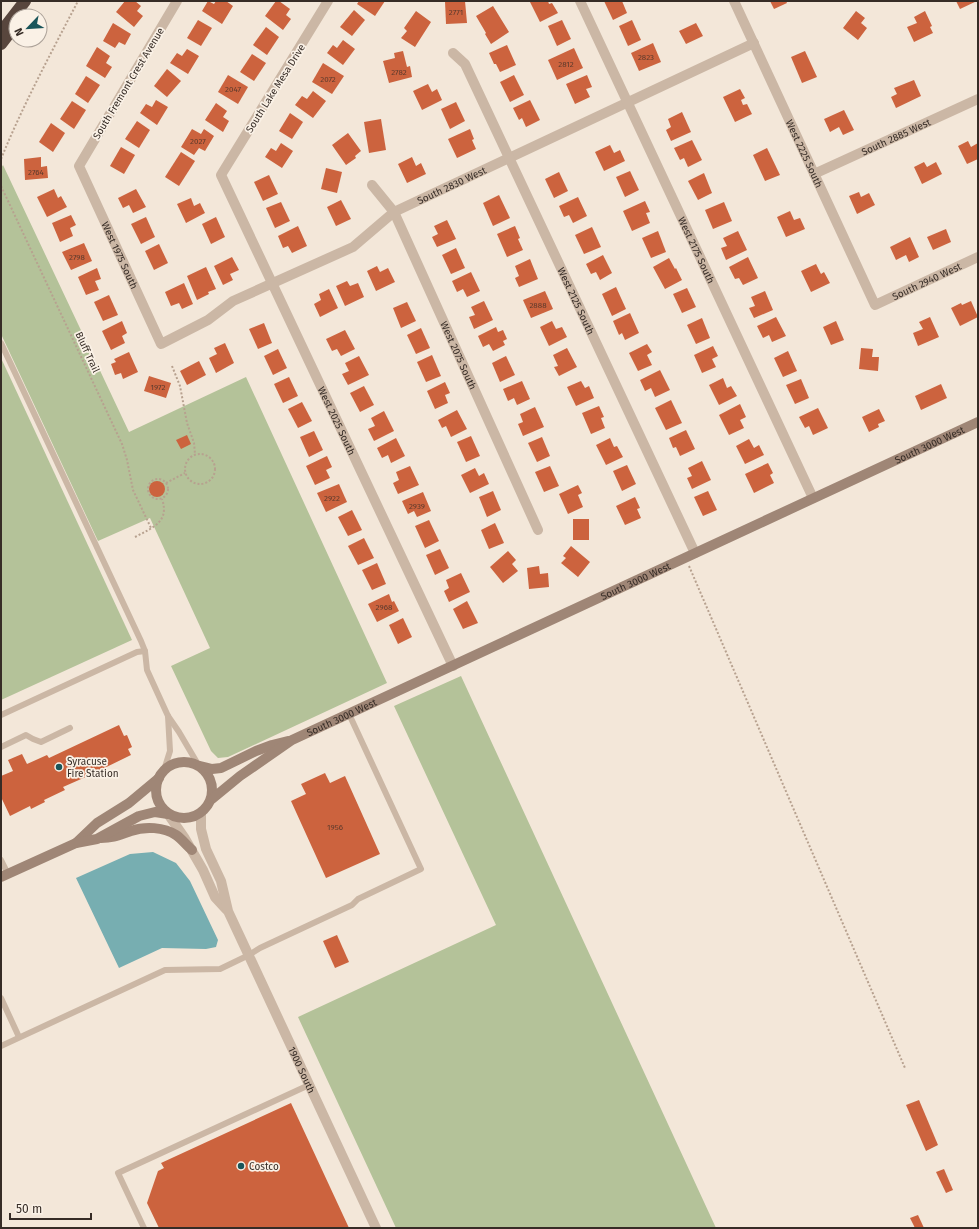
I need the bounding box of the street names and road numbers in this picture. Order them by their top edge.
street label: South Fremont Crest Avenue [91,26,167,141]
street label: South Lake Mesa Drive [244,42,308,135]
street label: South 2885 West [860,116,933,159]
street label: West 2225 South [783,118,825,190]
street label: South 2830 West [415,164,489,207]
street label: West 2175 South [675,215,717,286]
street label: West 1975 South [98,220,140,291]
street label: South 2940 West [891,260,964,303]
street label: West 2125 South [555,266,596,337]
street label: West 2075 South [437,320,479,392]
street label: Bluff Trail [72,330,102,375]
street label: West 2025 South [315,385,357,457]
street label: South 3000 West [893,424,967,467]
street label: South 3000 West [599,560,673,603]
street label: South 3000 West [305,696,379,739]
street label: 1900 South [285,1045,317,1095]

